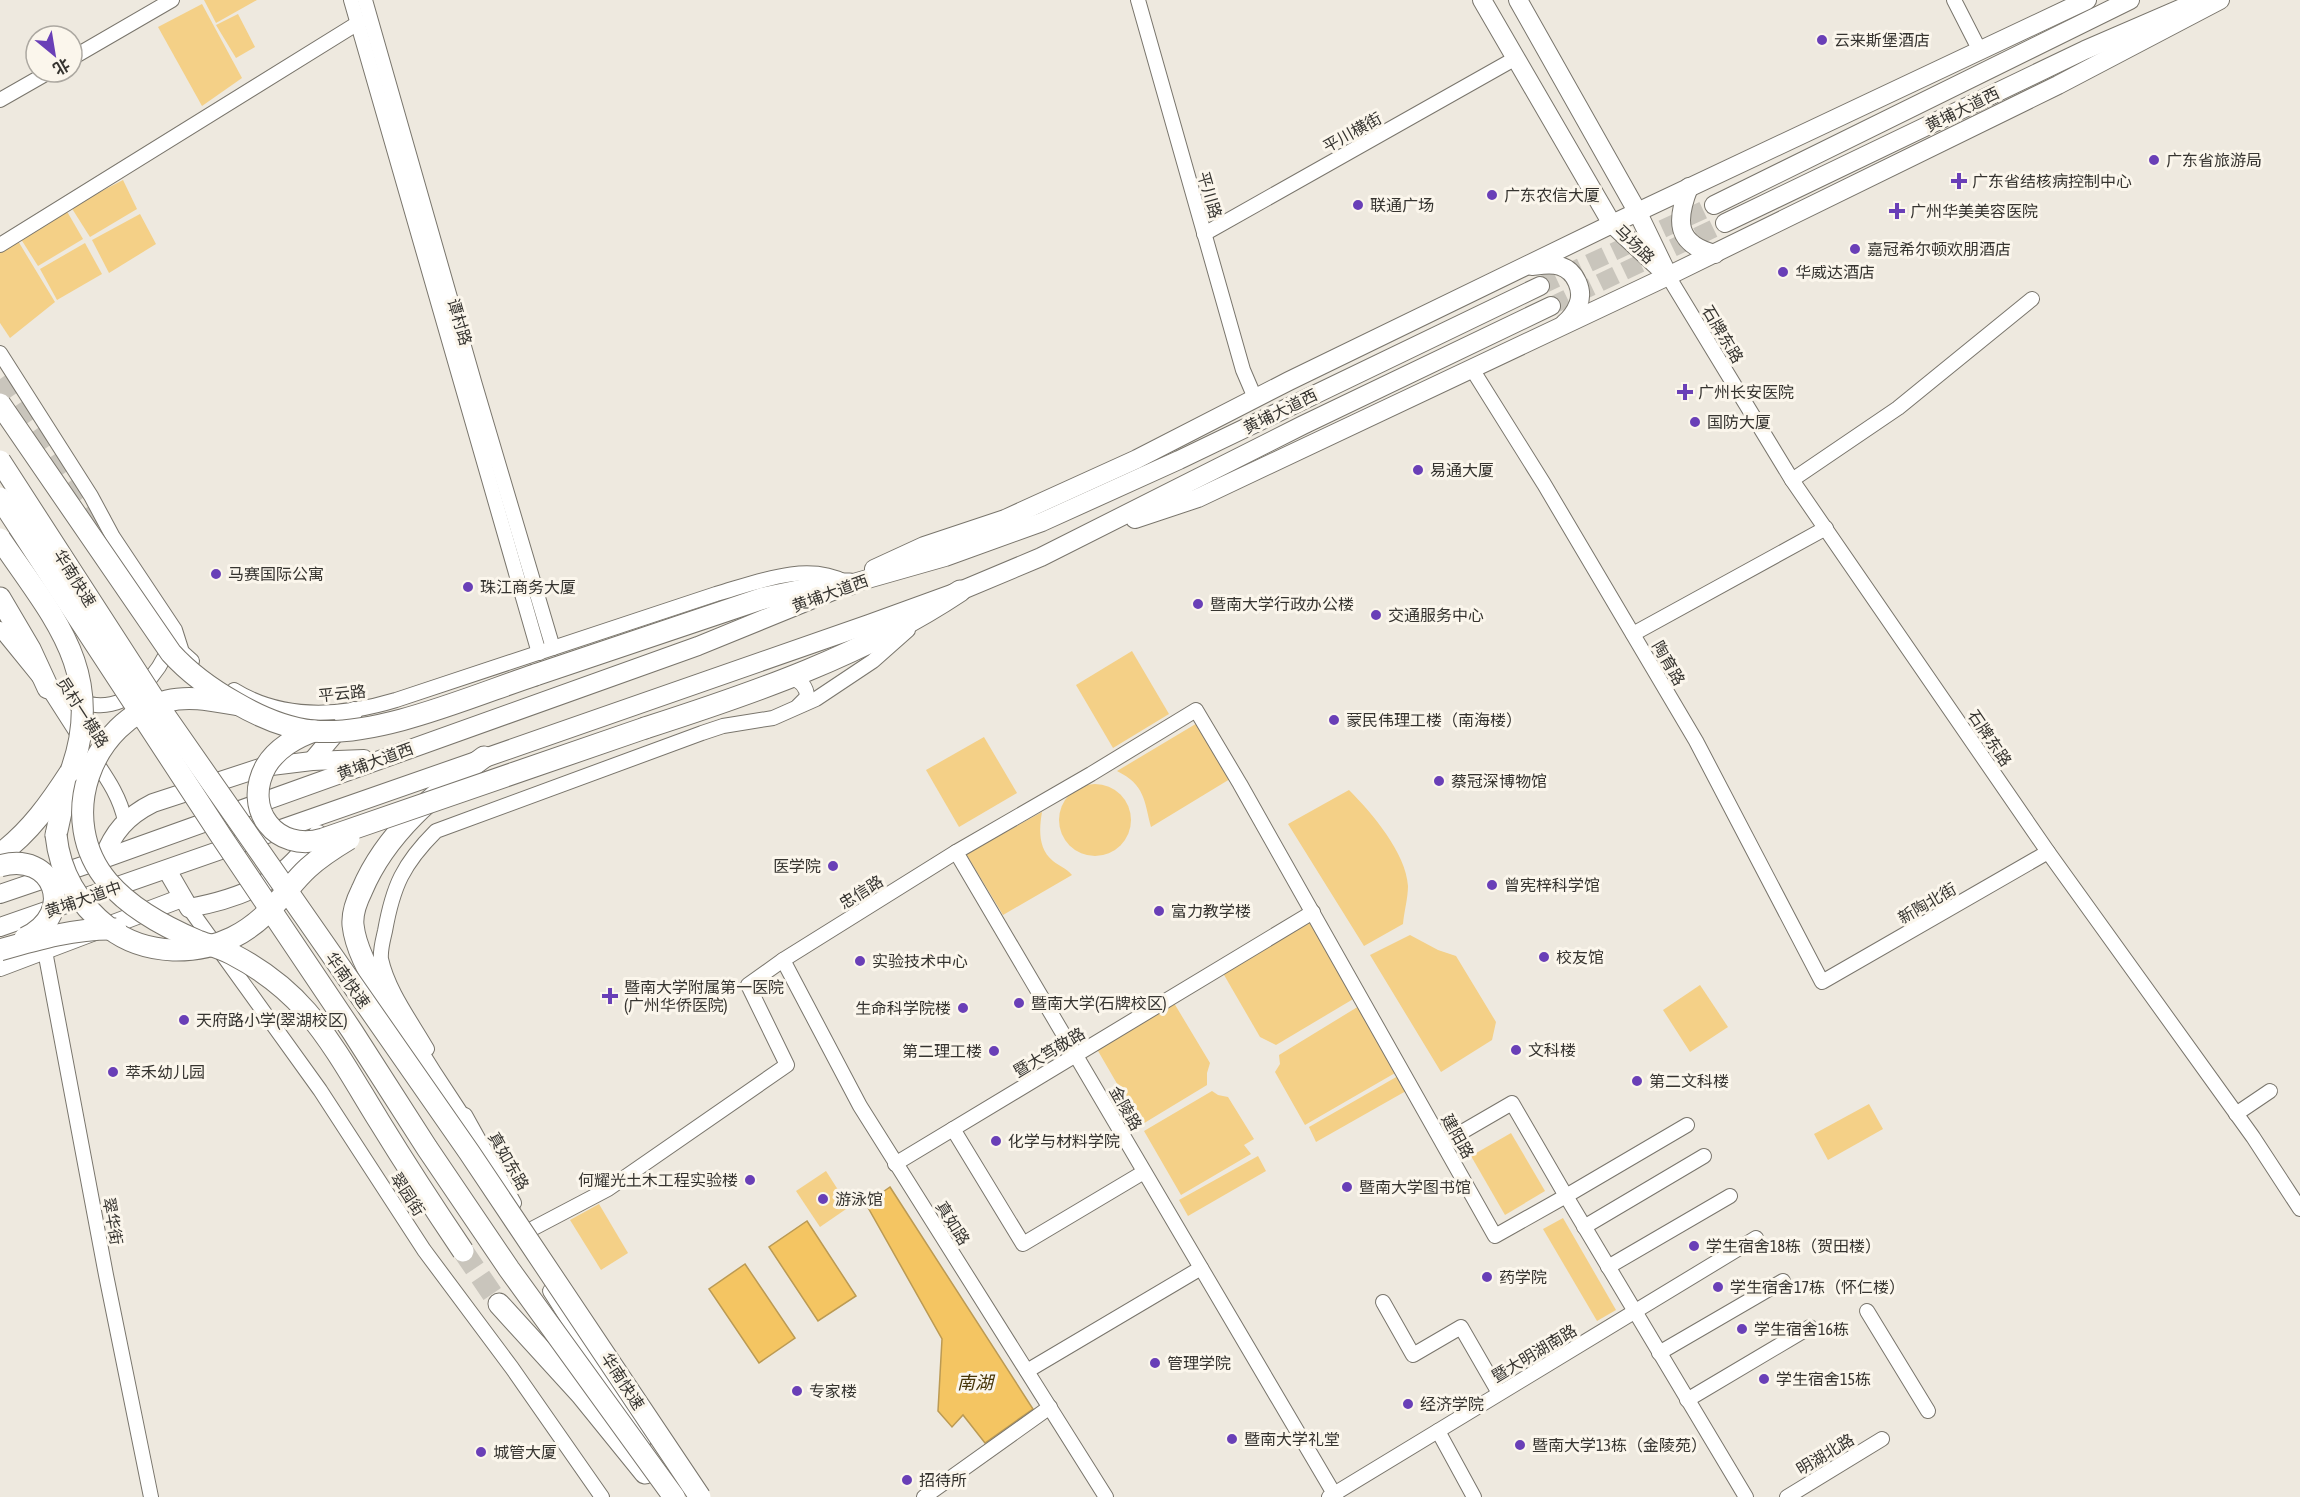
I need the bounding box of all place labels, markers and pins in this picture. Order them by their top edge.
place label: 云来斯堡酒店 [1834,31,1930,49]
marker: 云来斯堡酒店 [1815,33,1829,47]
place label: 广东省旅游局 [2166,151,2262,169]
marker: 广东省旅游局 [2147,153,2161,167]
marker: 广东省结核病控制中心 [1950,172,1968,190]
place label: 广东省结核病控制中心 [1972,172,2132,190]
place label: 广东农信大厦 [1504,186,1600,204]
marker: 广东农信大厦 [1485,188,1499,202]
place label: 联通广场 [1370,196,1434,214]
marker: 联通广场 [1351,198,1365,212]
marker: 广州华美美容医院 [1888,202,1906,220]
place label: 广州华美美容医院 [1910,202,2038,220]
place label: 嘉冠希尔顿欢朋酒店 [1867,240,2011,258]
marker: 嘉冠希尔顿欢朋酒店 [1848,242,1862,256]
place label: 华威达酒店 [1795,263,1875,281]
marker: 华威达酒店 [1776,265,1790,279]
marker: 广州长安医院 [1676,383,1694,401]
place label: 广州长安医院 [1698,383,1794,401]
place label: 国防大厦 [1707,413,1771,431]
marker: 国防大厦 [1688,415,1702,429]
place label: 易通大厦 [1430,461,1494,479]
marker: 易通大厦 [1411,463,1425,477]
place label: 马赛国际公寓 [228,565,324,583]
marker: 马赛国际公寓 [209,567,223,581]
place label: 珠江商务大厦 [480,578,576,596]
marker: 珠江商务大厦 [461,580,475,594]
place label: 暨南大学行政办公楼 [1210,595,1354,613]
marker: 暨南大学行政办公楼 [1191,597,1205,611]
place label: 交通服务中心 [1388,606,1484,624]
marker: 交通服务中心 [1369,608,1383,622]
place label: 蒙民伟理工楼（南海楼） [1346,711,1522,729]
marker: 蒙民伟理工楼（南海楼） [1327,713,1341,727]
place label: 蔡冠深博物馆 [1451,772,1547,790]
marker: 蔡冠深博物馆 [1432,774,1446,788]
place label: 医学院 [773,857,821,875]
marker: 医学院 [826,859,840,873]
place label: 曾宪梓科学馆 [1504,876,1600,894]
marker: 曾宪梓科学馆 [1485,878,1499,892]
place label: 富力教学楼 [1171,902,1251,920]
marker: 富力教学楼 [1152,904,1166,918]
place label: 校友馆 [1556,948,1604,966]
marker: 校友馆 [1537,950,1551,964]
place label: 实验技术中心 [872,952,968,970]
marker: 实验技术中心 [853,954,867,968]
place label: 暨南大学附属第一医院 (广州华侨医院) [624,978,784,1015]
marker: 暨南大学附属第一医院 (广州华侨医院) [601,987,619,1005]
place label: 暨南大学(石牌校区) [1031,994,1167,1013]
marker: 暨南大学(石牌校区) [1012,996,1026,1010]
place label: 生命科学院楼 [855,999,951,1017]
marker: 生命科学院楼 [956,1001,970,1015]
place label: 天府路小学(翠湖校区) [196,1011,348,1030]
marker: 天府路小学(翠湖校区) [177,1013,191,1027]
place label: 文科楼 [1528,1041,1576,1059]
place label: 第二理工楼 [902,1042,982,1060]
marker: 文科楼 [1509,1043,1523,1057]
marker: 第二理工楼 [987,1044,1001,1058]
place label: 萃禾幼儿园 [125,1063,205,1081]
marker: 萃禾幼儿园 [106,1065,120,1079]
place label: 第二文科楼 [1649,1072,1729,1090]
marker: 第二文科楼 [1630,1074,1644,1088]
place label: 化学与材料学院 [1008,1132,1120,1150]
marker: 化学与材料学院 [989,1134,1003,1148]
place label: 何耀光土木工程实验楼 [578,1171,738,1189]
marker: 何耀光土木工程实验楼 [743,1173,757,1187]
place label: 暨南大学图书馆 [1359,1178,1471,1196]
marker: 暨南大学图书馆 [1340,1180,1354,1194]
place label: 游泳馆 [835,1190,883,1208]
marker: 游泳馆 [816,1192,830,1206]
place label: 学生宿舍18栋（贺田楼） [1706,1237,1881,1255]
marker: 学生宿舍18栋（贺田楼） [1687,1239,1701,1253]
place label: 药学院 [1499,1268,1547,1286]
marker: 药学院 [1480,1270,1494,1284]
place label: 学生宿舍17栋（怀仁楼） [1730,1278,1905,1296]
marker: 学生宿舍17栋（怀仁楼） [1711,1280,1725,1294]
place label: 学生宿舍16栋 [1754,1320,1849,1338]
marker: 学生宿舍16栋 [1735,1322,1749,1336]
place label: 管理学院 [1167,1354,1231,1372]
marker: 管理学院 [1148,1356,1162,1370]
place label: 学生宿舍15栋 [1776,1370,1871,1388]
marker: 学生宿舍15栋 [1757,1372,1771,1386]
place label: 专家楼 [809,1382,857,1400]
marker: 专家楼 [790,1384,804,1398]
place label: 经济学院 [1420,1395,1484,1413]
marker: 经济学院 [1401,1397,1415,1411]
place label: 暨南大学礼堂 [1244,1430,1340,1448]
marker: 暨南大学礼堂 [1225,1432,1239,1446]
place label: 暨南大学13栋（金陵苑） [1532,1436,1707,1454]
marker: 暨南大学13栋（金陵苑） [1513,1438,1527,1452]
place label: 城管大厦 [493,1443,557,1461]
marker: 城管大厦 [474,1445,488,1459]
place label: 招待所 [919,1471,967,1489]
marker: 招待所 [900,1473,914,1487]

